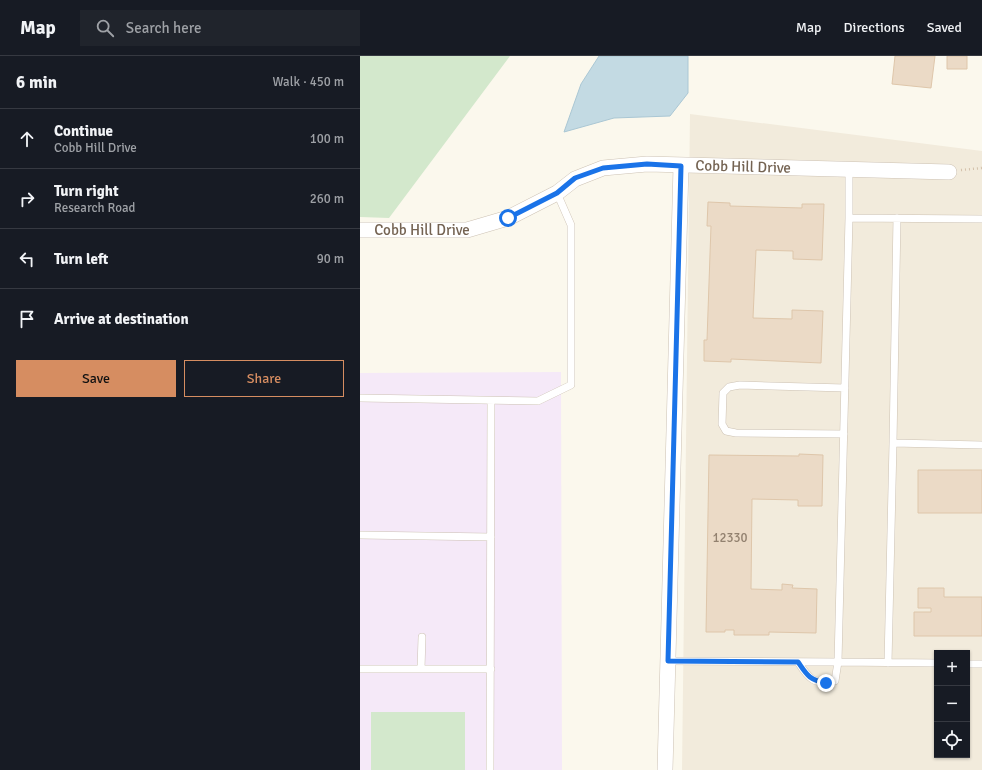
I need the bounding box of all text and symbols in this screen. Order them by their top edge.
search box [80,10,360,46]
text: Map [20,16,56,40]
icon: search [94,17,116,39]
text: Search here [126,19,201,37]
text: Map [796,19,822,36]
text: Directions [844,19,905,36]
text: Saved [927,19,962,36]
text: 6 min [16,72,57,93]
text: Walk · 450 m [273,74,344,90]
text: Continue [54,122,113,140]
icon: ahead [16,128,38,150]
text: 100 m [310,131,344,147]
text: Cobb Hill Drive [54,140,137,156]
street label: Cobb Hill Drive [695,156,791,177]
text: Turn right [54,182,119,200]
icon: right [16,188,38,210]
text: 260 m [310,191,344,207]
text: Research Road [54,200,135,216]
route start [499,209,517,227]
street label: Cobb Hill Drive [374,221,470,239]
icon: left [16,248,38,270]
text: Turn left [54,250,108,268]
text: 90 m [317,251,344,267]
icon: arrive [16,308,38,330]
text: Arrive at destination [54,310,189,328]
button: Save [16,360,176,397]
button: Share [184,360,344,397]
house number: 12330 [712,530,748,546]
map controls [934,650,970,758]
button: + [934,650,970,686]
route end [817,674,835,692]
button: − [934,686,970,722]
button: locate [934,722,970,758]

